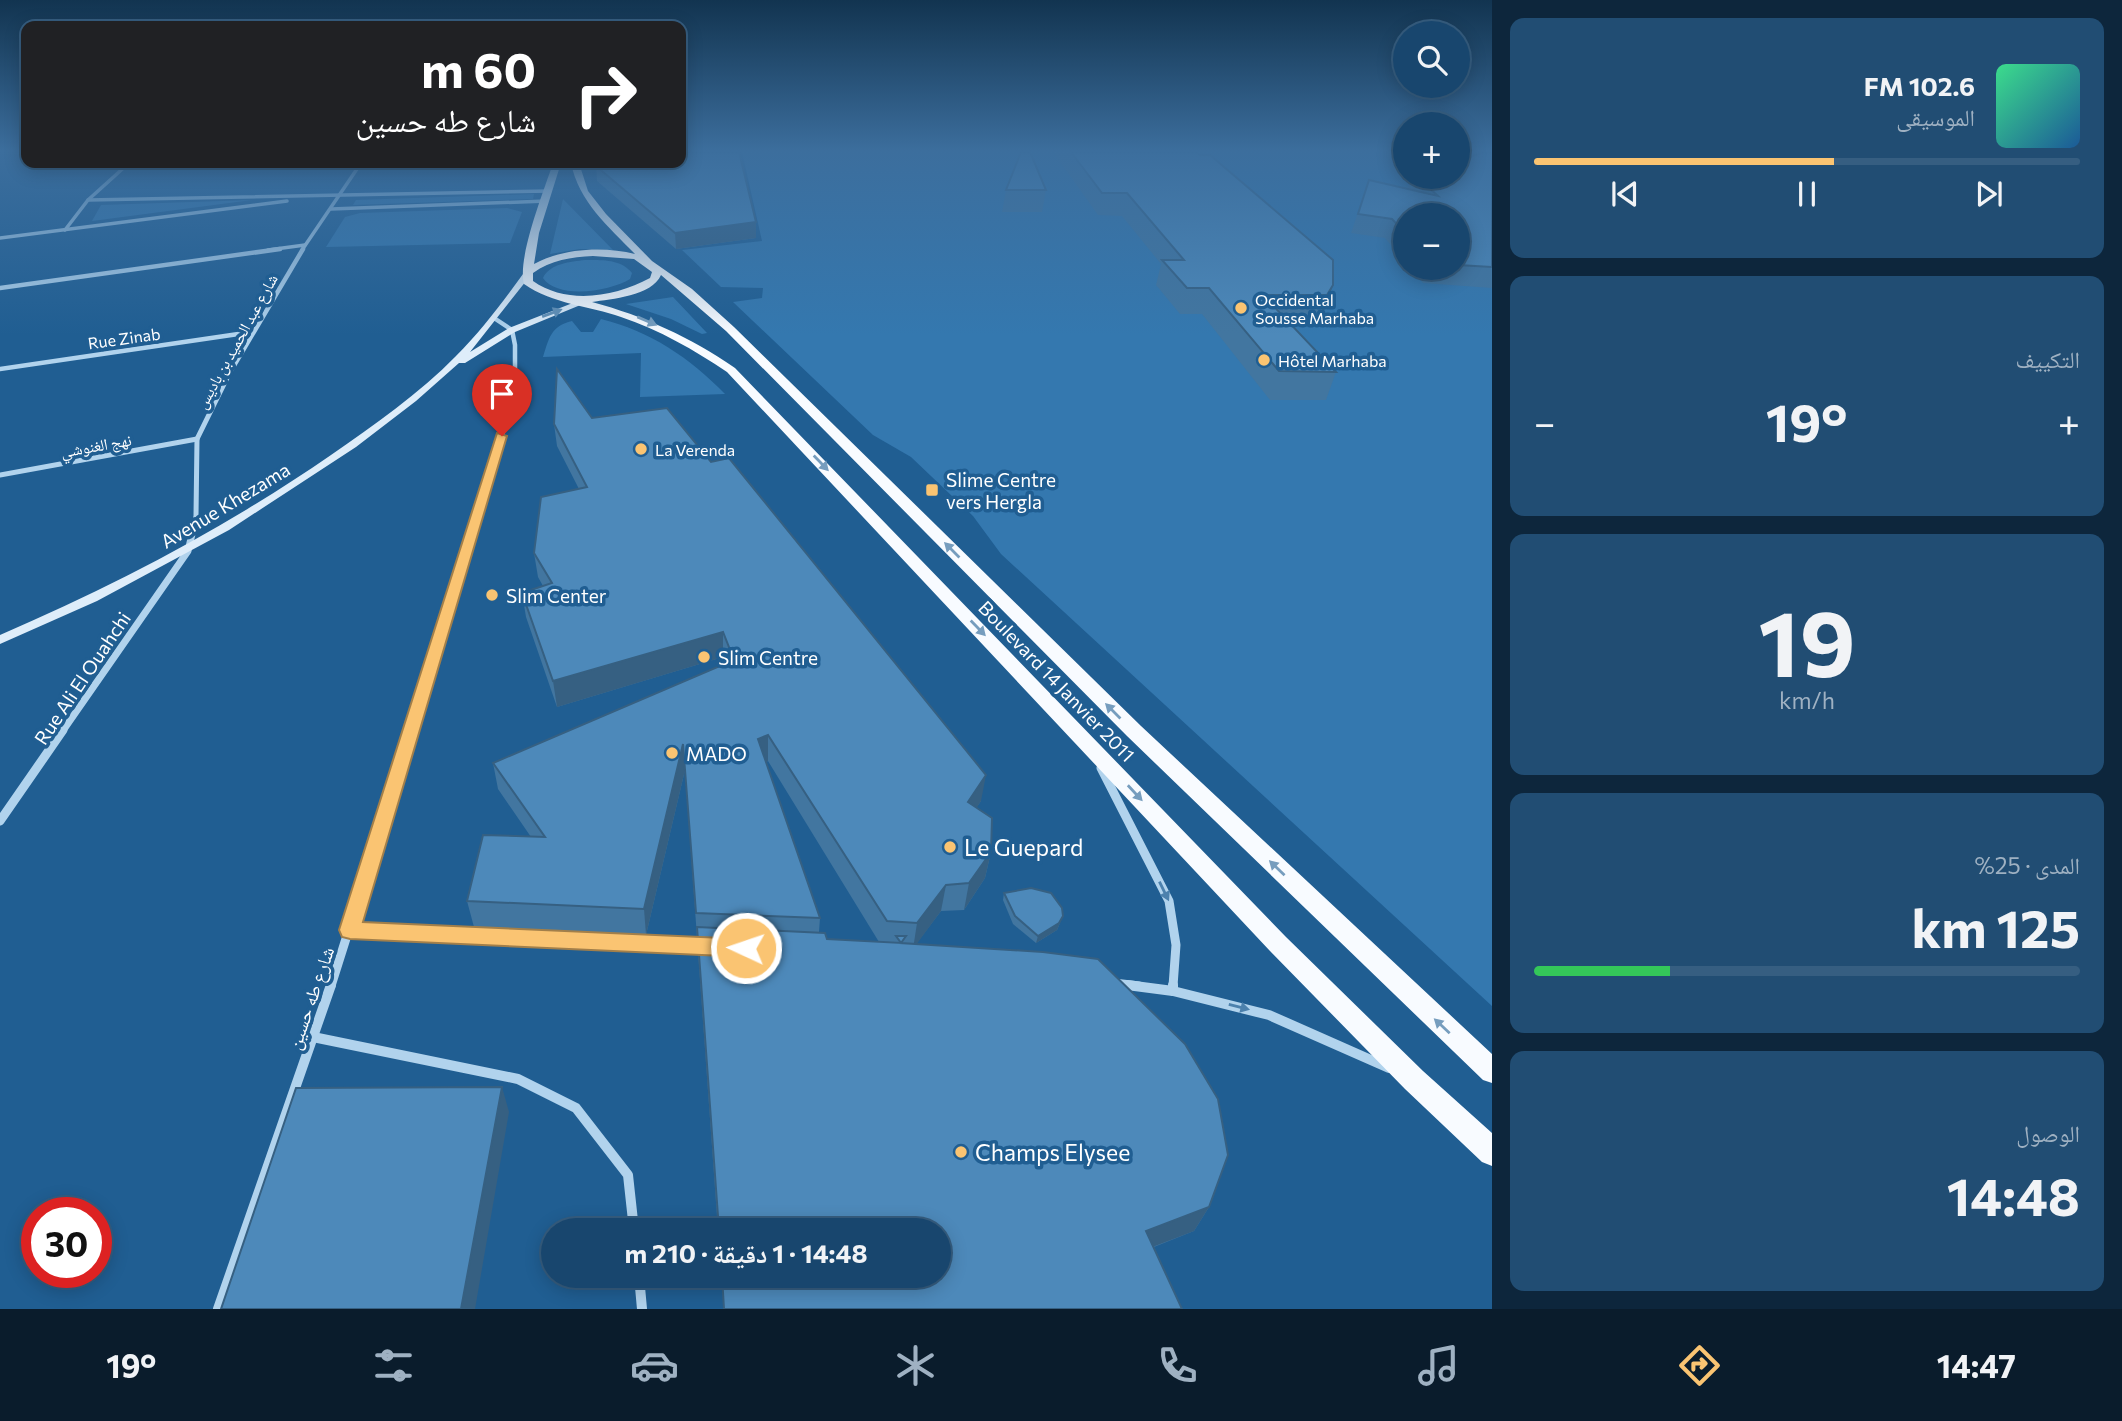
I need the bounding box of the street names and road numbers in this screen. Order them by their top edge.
street label: شارع عبد الحميد بن باديس [191,270,283,413]
street label: Rue Zinab [87,324,161,352]
street label: نهج الغنوشي [59,429,134,465]
street label: Avenue Khezama [156,457,294,553]
street label: Boulevard 14 Janvier 2011 [974,596,1140,766]
street label: Rue Ali El Ouahchi [29,607,135,749]
street label: شارع طه حسين [282,944,339,1053]

